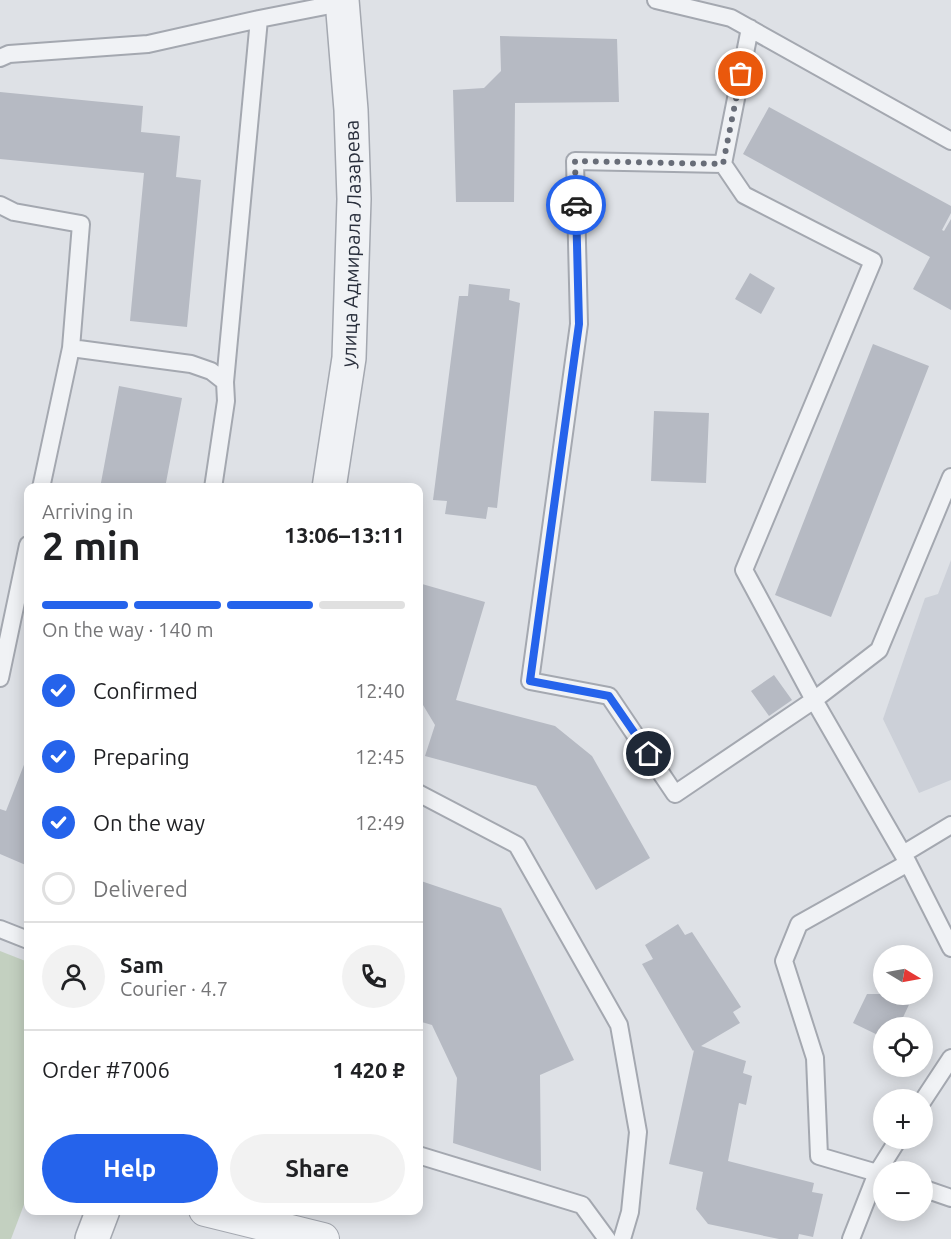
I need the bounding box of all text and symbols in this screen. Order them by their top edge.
pin [715,48,766,99]
icon: bag [724,57,757,90]
street label: улица Адмирала Лазарева [336,119,365,369]
courier [546,175,606,235]
icon: car [560,189,593,222]
text: Arriving in [42,500,133,523]
text: 13:06–13:11 [284,522,405,547]
text: 2 min [42,524,141,567]
text: On the way · 140 m [42,618,214,641]
icon: check [42,674,75,707]
text: Confirmed [93,678,198,703]
text: 12:40 [355,679,405,702]
pin [623,728,674,779]
icon: home [632,737,665,770]
icon: check [42,740,75,773]
text: Preparing [93,744,190,769]
text: 12:45 [355,745,405,768]
icon: check [42,806,75,839]
text: On the way [93,810,205,835]
text: 12:49 [355,811,405,834]
text: Delivered [93,876,188,901]
button: person [42,945,105,1008]
button: phone [342,945,405,1008]
north arrow [873,945,933,1005]
map controls [873,945,933,1221]
text: Sam [120,952,164,977]
text: Courier · 4.7 [120,977,228,1000]
button: locate [873,1017,933,1077]
text: Order #7006 [42,1057,170,1082]
text: 1 420 ₽ [333,1057,405,1082]
button: + [873,1089,933,1149]
button: Help [42,1134,218,1203]
button: Share [230,1134,405,1203]
button: − [873,1161,933,1221]

